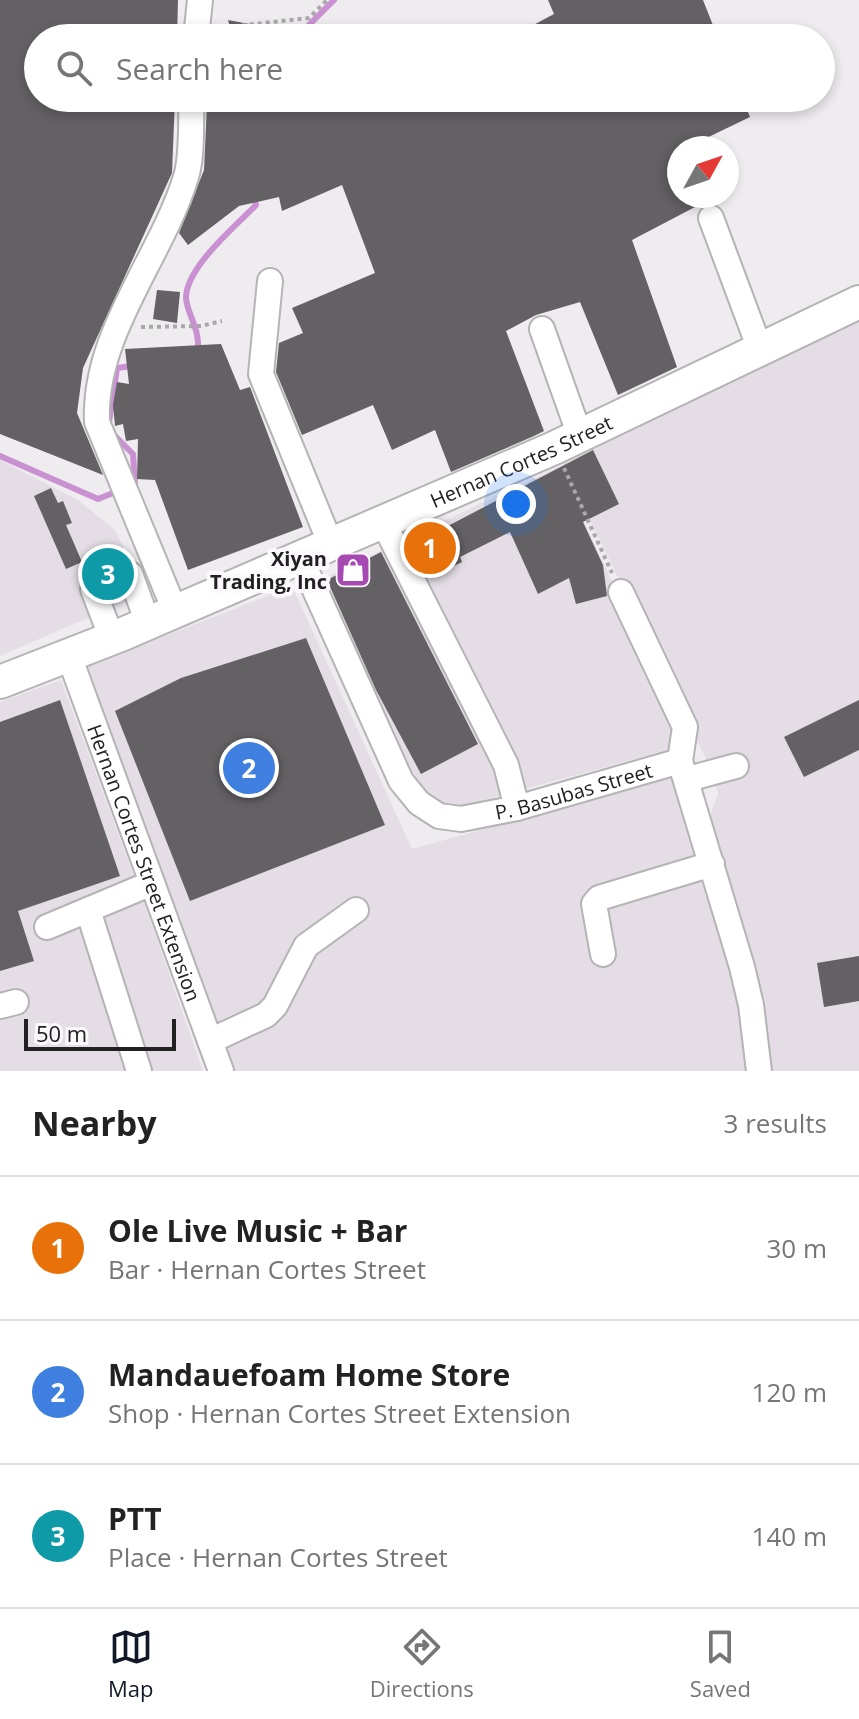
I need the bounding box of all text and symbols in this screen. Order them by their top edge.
search box [24,24,835,112]
icon: search [52,46,96,90]
text: Search here [116,48,283,89]
north arrow [667,136,739,208]
street label: Hernan Cortes Street [426,409,617,513]
your location [496,484,536,524]
pin: 1 [404,518,456,578]
pin: 3 [82,544,134,604]
place label: Xiyan Trading, Inc [210,545,327,595]
shop icon: Xiyan Trading, Inc [334,551,372,589]
street label: Hernan Cortes Street Extension [82,720,208,1005]
pin: 2 [223,738,275,798]
street label: P. Basubas Street [493,756,655,826]
scale bar [24,1015,176,1051]
text: 50 m [36,1018,87,1048]
text: Nearby [32,1100,157,1146]
text: 3 results [724,1105,827,1141]
text: Ole Live Music + Bar [108,1210,407,1251]
text: 1 [51,1230,65,1266]
text: 30 m [766,1230,827,1266]
text: Bar · Hernan Cortes Street [108,1251,426,1287]
text: Mandauefoam Home Store [108,1354,510,1395]
text: 2 [51,1374,65,1410]
text: 120 m [752,1374,827,1410]
text: Shop · Hernan Cortes Street Extension [108,1395,571,1431]
text: PTT [108,1498,162,1539]
text: 3 [51,1518,65,1554]
text: 140 m [752,1518,827,1554]
text: Place · Hernan Cortes Street [108,1539,448,1575]
tab: Map [108,1625,154,1703]
tab: Directions [370,1625,474,1703]
tab: Saved [690,1625,751,1703]

